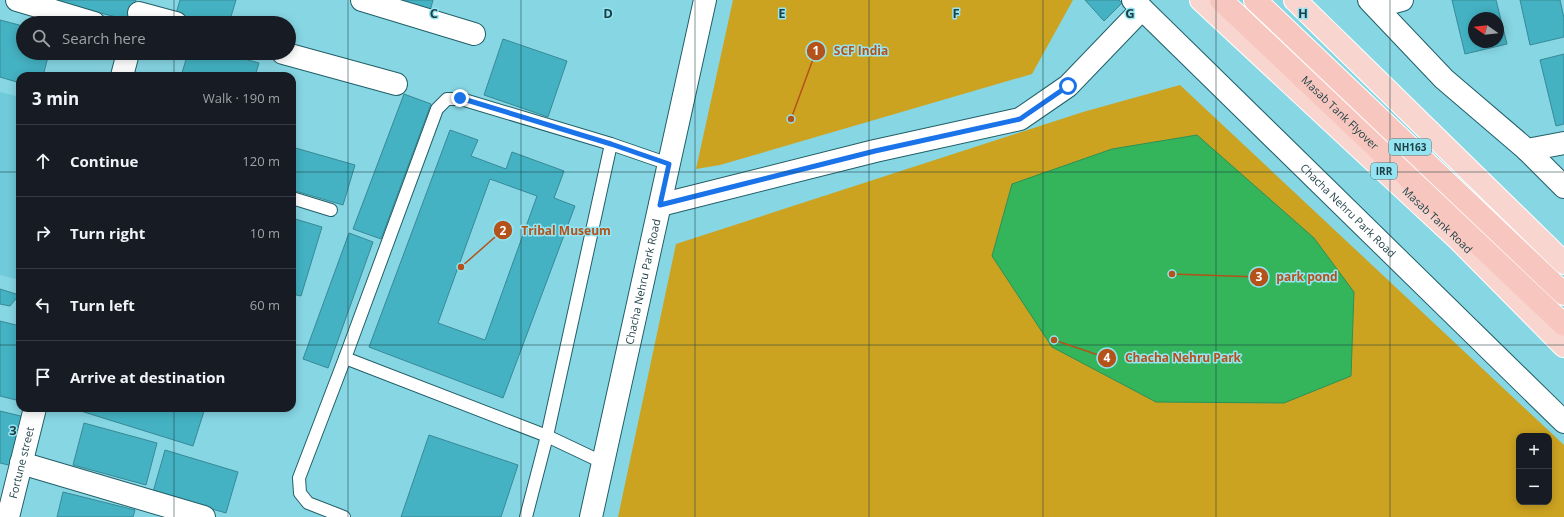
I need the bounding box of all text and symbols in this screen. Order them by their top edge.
text: C [430,4,438,22]
text: D [603,4,613,22]
text: E [778,4,786,22]
text: F [952,4,960,22]
text: G [1125,4,1135,22]
text: H [1298,4,1308,22]
north arrow [1468,12,1504,48]
search box [16,16,296,60]
icon: search [30,27,52,49]
text: Search here [62,28,146,48]
callout: SCF India [806,39,896,63]
text: 1 [813,42,819,59]
text: SCF India [834,42,888,59]
street label: Masab Tank Flyover [1298,72,1383,153]
route start [1059,77,1077,95]
text: 3 min [32,87,79,110]
text: Walk · 190 m [203,89,280,107]
route end [451,89,469,107]
road number: NH163 [1389,139,1431,155]
icon: ahead [32,150,54,172]
text: Continue [70,151,138,171]
text: 120 m [242,152,280,170]
street label: Chacha Nehru Park Road [1297,160,1400,260]
road number: IRR [1371,163,1397,179]
street label: Masab Tank Road [1399,183,1476,256]
street label: Chacha Nehru Park Road [621,217,664,346]
callout: Tribal Museum [493,218,619,242]
icon: right [32,222,54,244]
text: 2 [500,222,507,239]
text: Tribal Museum [521,222,611,239]
text: Turn right [70,223,145,243]
text: 10 m [250,224,280,242]
callout: park pond [1249,265,1346,289]
text: 3 [1256,268,1263,285]
text: park pond [1276,268,1338,285]
icon: left [32,294,54,316]
text: Turn left [70,295,135,315]
text: 60 m [250,296,280,314]
callout: Chacha Nehru Park [1097,346,1249,370]
text: 4 [1104,349,1111,366]
text: Chacha Nehru Park [1125,349,1242,366]
icon: arrive [32,366,54,388]
text: Arrive at destination [70,367,225,387]
text: 3 [9,421,17,439]
street label: Fortune street [5,425,37,500]
map controls [1516,433,1552,505]
button: + [1516,433,1552,469]
button: − [1516,469,1552,505]

